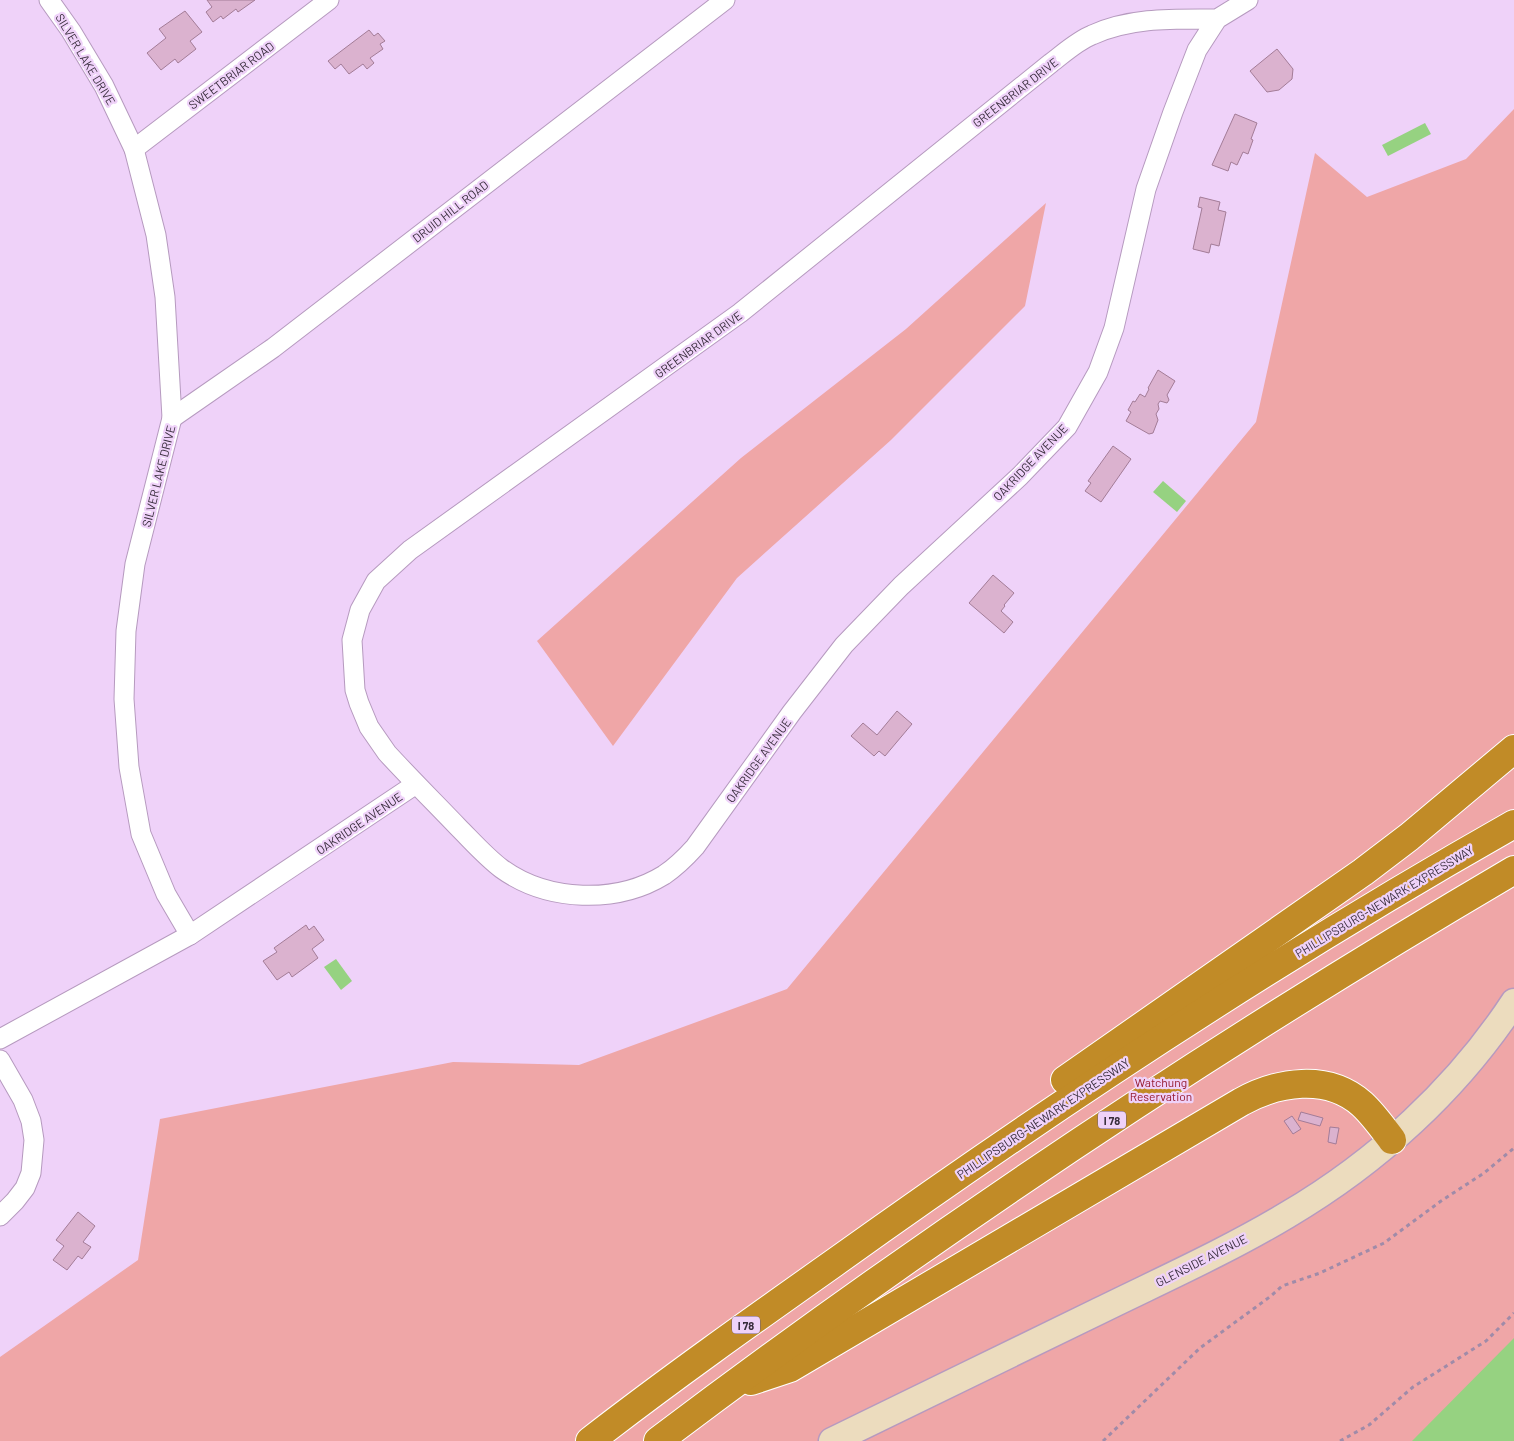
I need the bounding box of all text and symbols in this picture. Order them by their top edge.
street label: SILVER LAKE DRIVE [53,11,119,107]
street label: SWEETBRIAR ROAD [186,38,276,112]
street label: GREENBRIAR DRIVE [970,54,1060,130]
street label: DRUID HILL ROAD [409,177,491,245]
street label: GREENBRIAR DRIVE [652,308,744,380]
street label: OAKRIDGE AVENUE [990,421,1070,503]
street label: SILVER LAKE DRIVE [139,424,177,528]
street label: OAKRIDGE AVENUE [723,715,793,805]
street label: OAKRIDGE AVENUE [313,789,405,857]
street label: PHILLIPSBURG-NEWARK EXPRESSWAY [1292,842,1476,960]
street label: PHILLIPSBURG-NEWARK EXPRESSWAY [954,1055,1132,1181]
park label: Watchung Reservation [1130,1075,1192,1103]
road number: I 78 [1098,1112,1126,1128]
street label: GLENSIDE AVENUE [1153,1231,1249,1289]
road number: I 78 [732,1316,760,1334]

